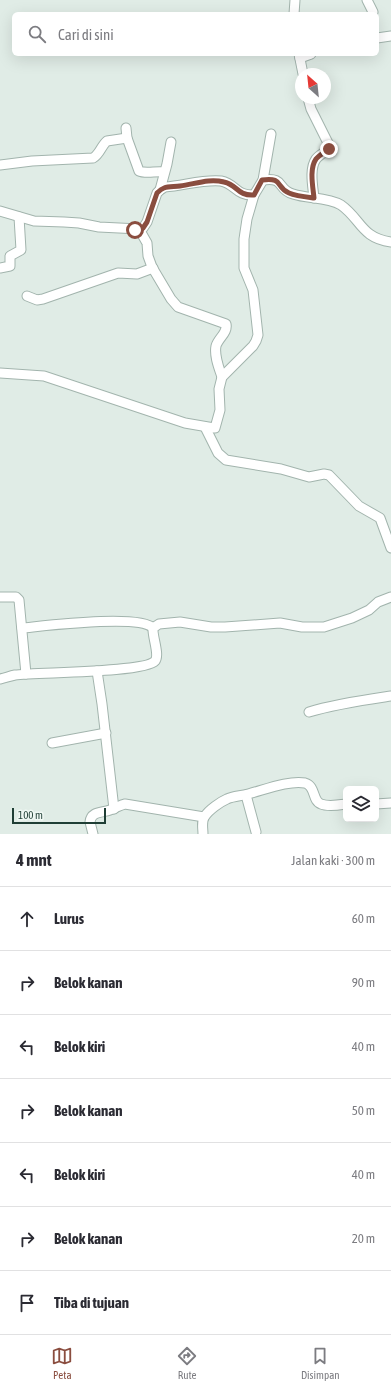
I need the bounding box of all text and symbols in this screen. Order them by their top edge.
search box [12,12,379,56]
icon: search [26,23,48,45]
text: Cari di sini [58,26,114,43]
north arrow [295,68,331,104]
route end [320,140,338,158]
route start [126,221,144,239]
map controls [343,786,379,822]
button: layers [343,786,379,822]
scale bar [12,806,106,825]
text: 100 m [18,809,43,821]
text: 4 mnt [16,850,52,870]
text: Jalan kaki · 300 m [291,853,375,868]
icon: ahead [16,908,38,930]
text: Lurus [54,910,84,927]
text: 60 m [352,911,375,926]
icon: right [16,972,38,994]
text: Belok kanan [54,974,123,991]
text: 90 m [352,975,375,990]
icon: left [16,1036,38,1058]
text: Belok kiri [54,1038,105,1055]
text: 40 m [352,1039,375,1054]
icon: right [16,1100,38,1122]
text: Belok kanan [54,1102,123,1119]
text: 50 m [352,1103,375,1118]
icon: left [16,1164,38,1186]
text: Belok kiri [54,1166,105,1183]
text: 40 m [352,1167,375,1182]
icon: right [16,1228,38,1250]
text: Belok kanan [54,1230,123,1247]
text: 20 m [352,1231,375,1246]
icon: arrive [16,1292,38,1314]
text: Tiba di tujuan [54,1294,129,1311]
tab: Peta [51,1345,73,1381]
tab: Rute [176,1345,198,1381]
tab: Disimpan [301,1345,340,1381]

